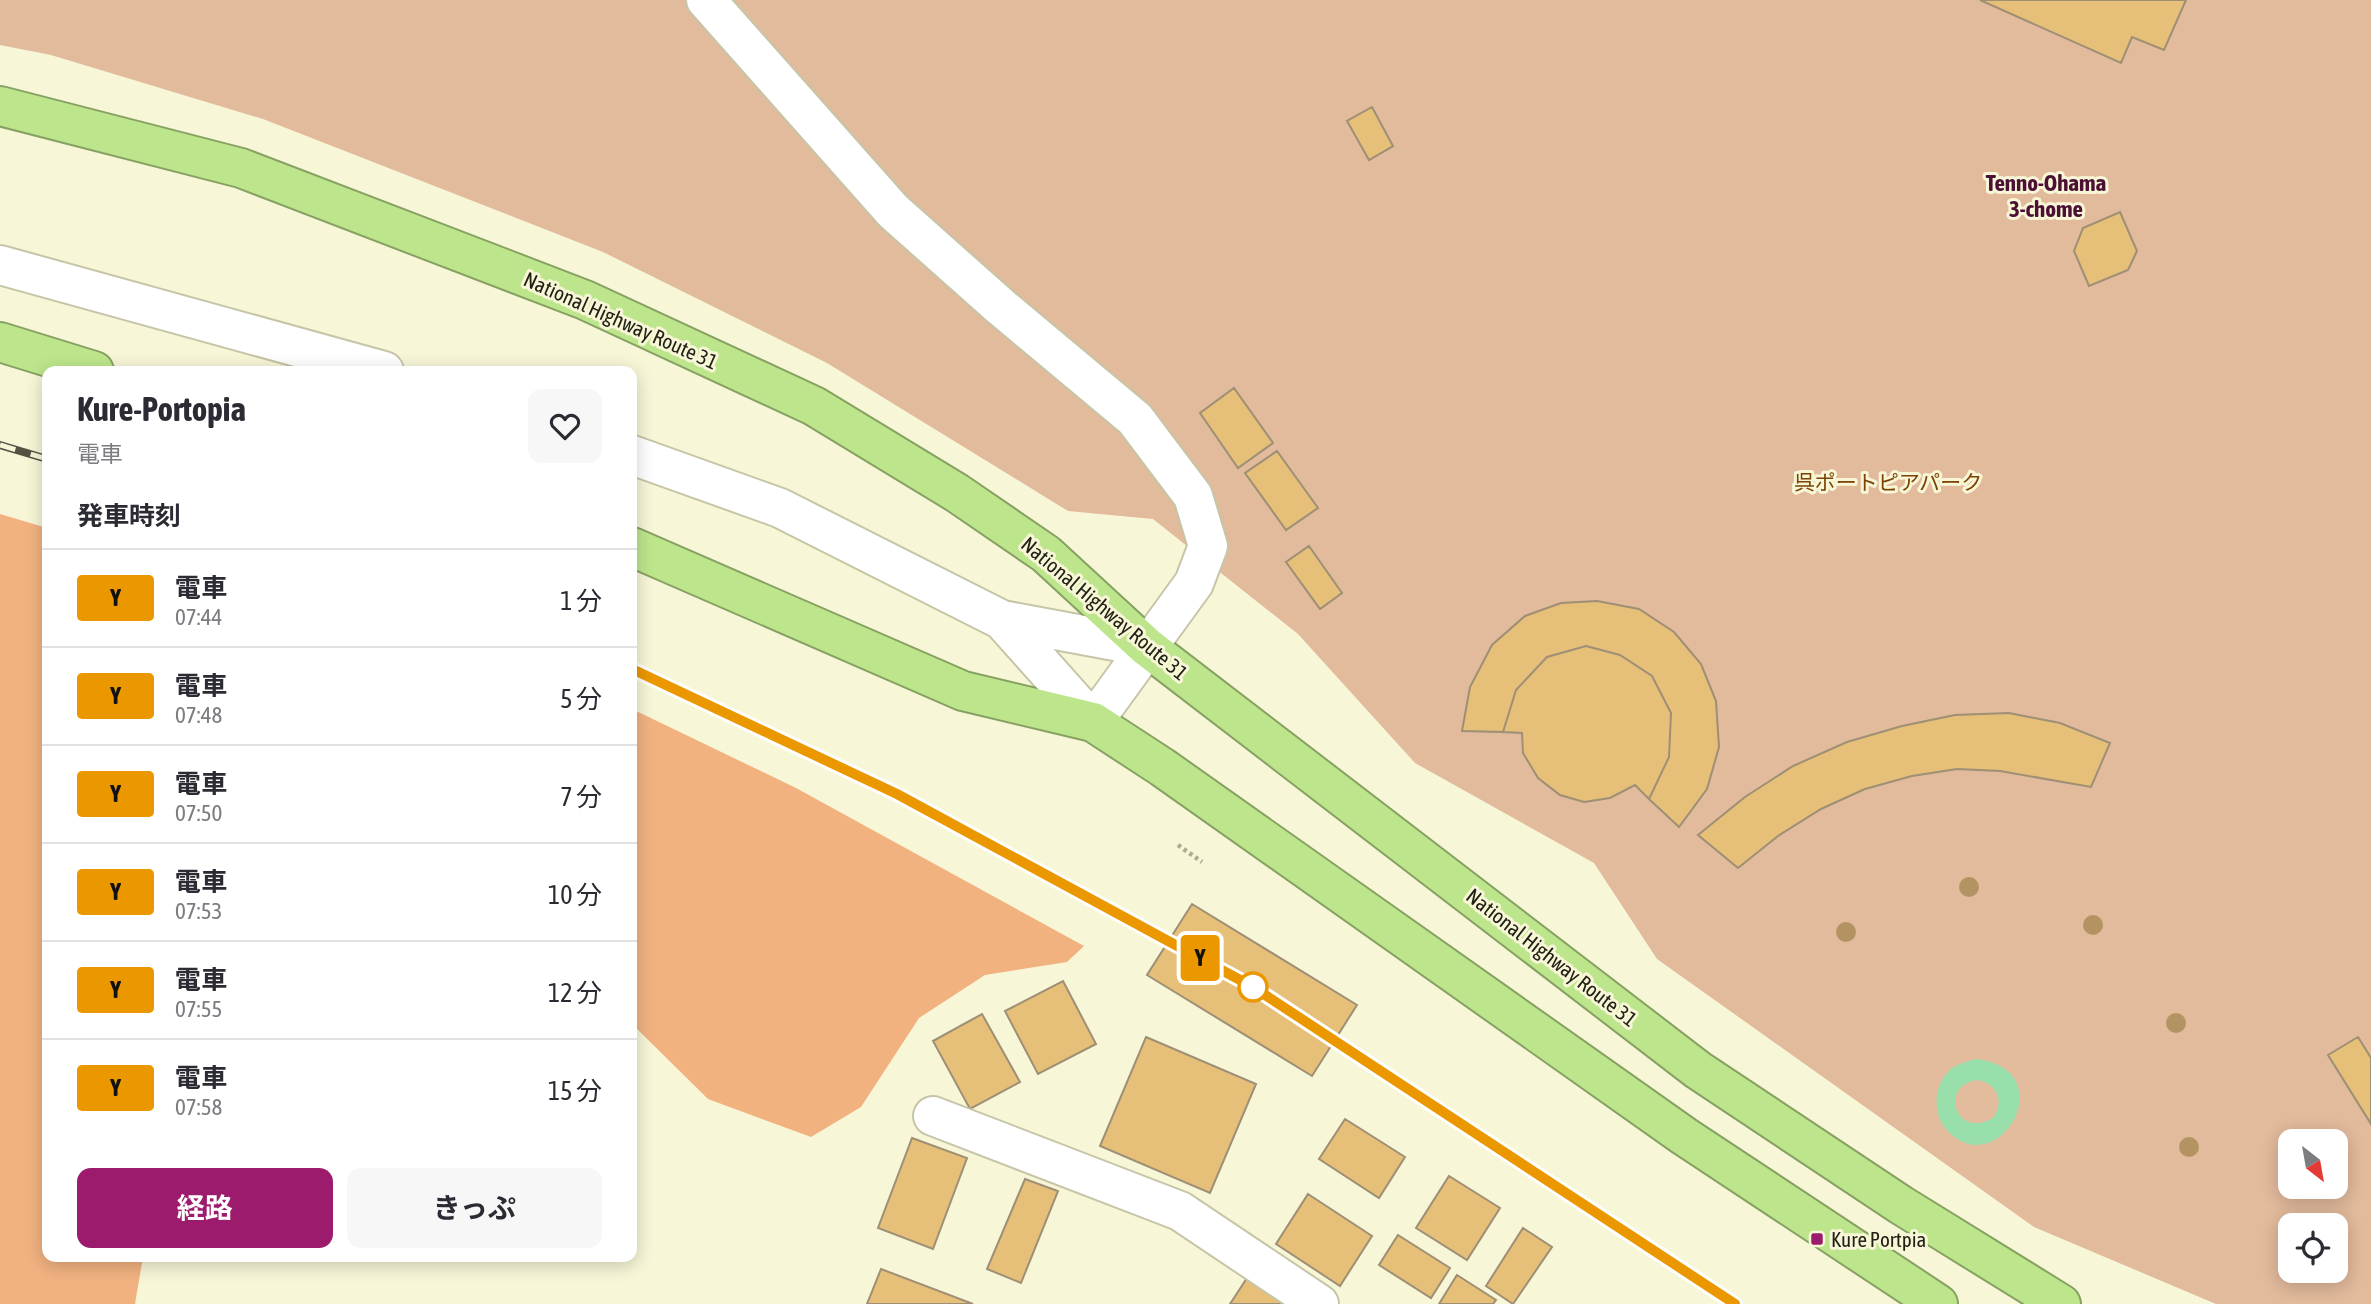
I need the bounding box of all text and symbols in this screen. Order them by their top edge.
district label: Tenno-Ohama 3-chome [1986,170,2107,222]
street label: National Highway Route 31 [520,266,722,374]
button: heart [528,389,602,463]
text: Kure-Portopia [77,390,246,428]
text: 電車 [77,441,123,467]
park label: 呉ポートピアパーク [1794,470,1982,494]
text: 発車時刻 [77,501,181,531]
street label: National Highway Route 31 [1017,531,1193,685]
text: 電車 [175,573,227,603]
text: Y [110,584,121,611]
text: 1 分 [560,586,602,616]
text: 07:44 [175,604,222,630]
text: 電車 [175,671,227,701]
text: Y [110,682,121,709]
text: 5 分 [560,684,602,714]
text: 07:48 [175,702,222,728]
text: 電車 [175,769,227,799]
text: Y [110,780,121,807]
text: 7 分 [560,782,602,812]
text: 07:50 [175,800,222,826]
text: 電車 [175,867,227,897]
text: Y [110,878,121,905]
text: 10 分 [548,880,602,910]
street label: National Highway Route 31 [1462,883,1642,1031]
text: 07:53 [175,898,222,924]
line badge: Y [1177,935,1223,981]
text: Y [1195,944,1205,971]
text: 電車 [175,965,227,995]
unlabelled marker [1238,972,1268,1002]
text: Y [110,976,121,1003]
text: 12 分 [548,978,602,1008]
text: 07:55 [175,996,222,1022]
text: 電車 [175,1063,227,1093]
text: Y [110,1074,121,1101]
text: 15 分 [548,1076,602,1106]
text: 07:58 [175,1094,222,1120]
north arrow [2278,1129,2348,1199]
map controls [2278,1129,2348,1283]
button: 経路 [77,1168,333,1248]
button: きっぷ [347,1168,602,1248]
button: locate [2278,1213,2348,1283]
place label: Kure Portpia [1831,1227,1926,1251]
marker: Kure Portpia [1809,1231,1825,1247]

